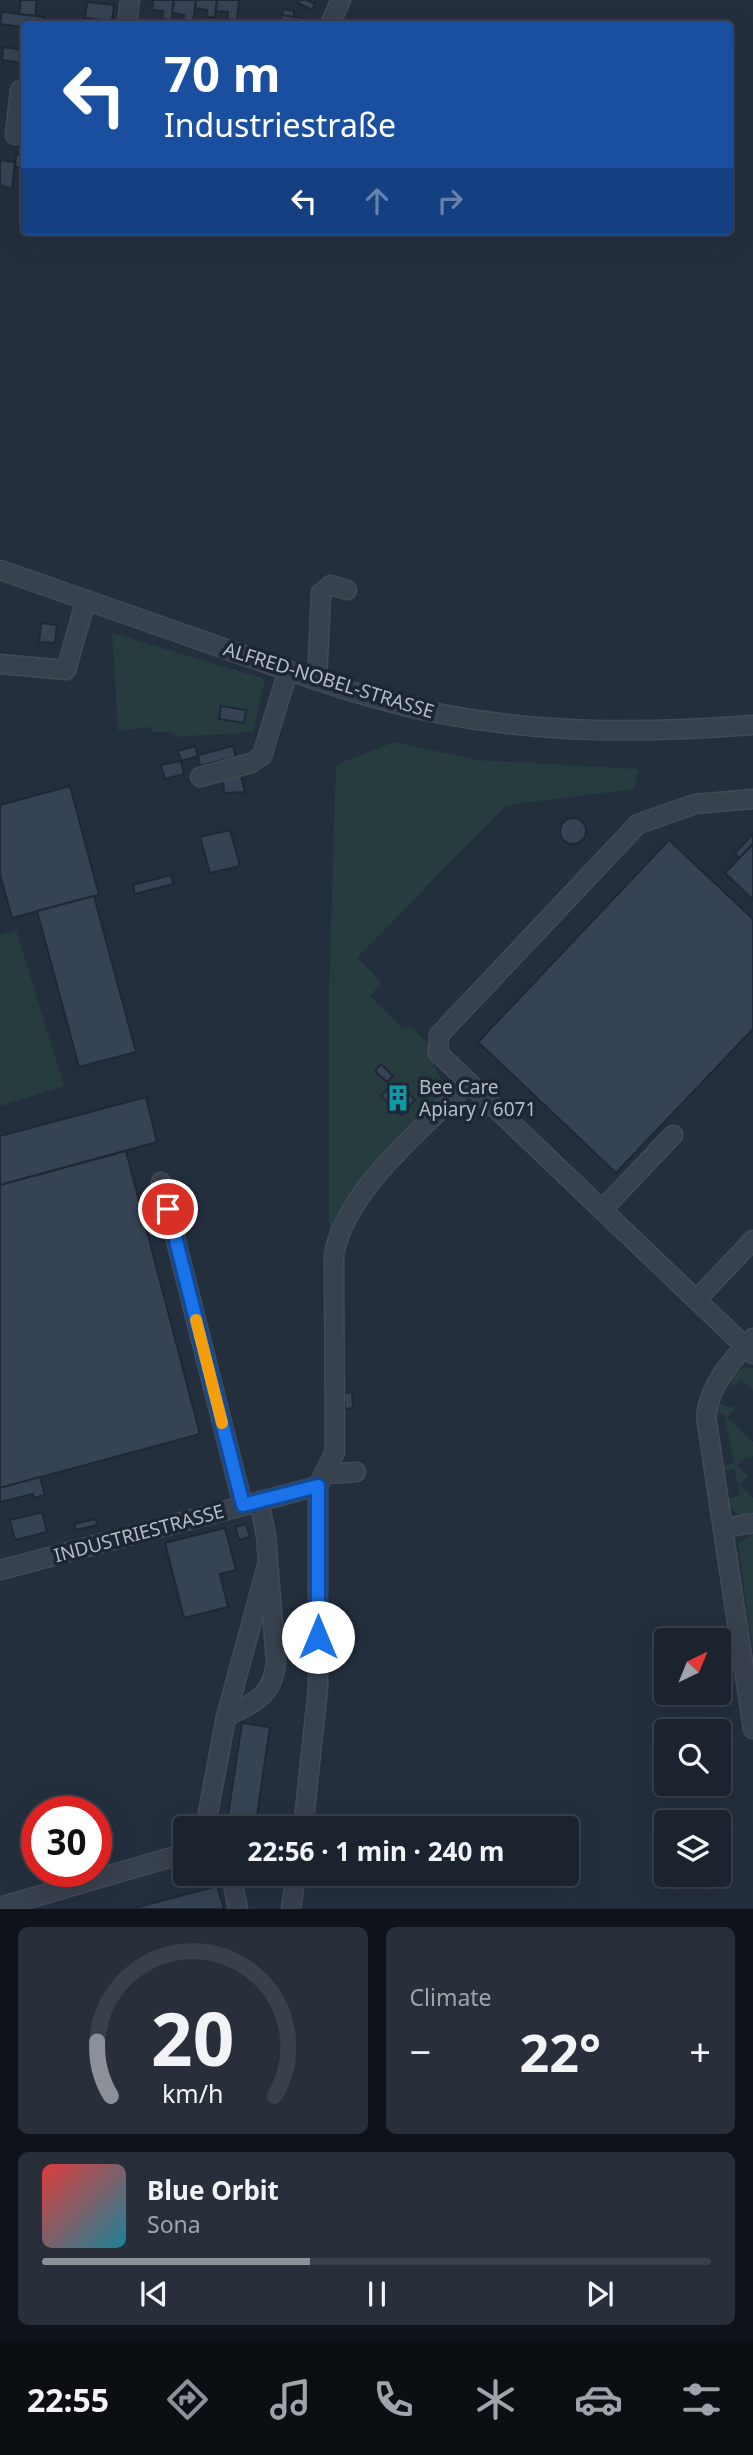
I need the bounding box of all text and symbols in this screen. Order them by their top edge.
text: 70 m [164,40,281,106]
icon: left [49,49,140,140]
text: Industriestraße [164,103,396,146]
icon: left [285,182,323,220]
icon: ahead [358,182,396,220]
icon: right [431,182,469,220]
street label: ALFRED-NOBEL-STRASSE [220,636,438,724]
place label: Bee Care Apiary / 6071 [419,1074,536,1122]
building icon: Bee Care Apiary / 6071 [383,1083,413,1113]
pin [138,1179,198,1239]
icon: arrive [149,1190,187,1228]
street label: INDUSTRIESTRASSE [51,1498,227,1568]
position arrow [281,1600,355,1674]
north arrow [654,1628,732,1704]
map controls [654,1628,731,1887]
button: search [654,1719,731,1796]
speed limit sign: 30 [21,1796,112,1887]
button: layers [654,1810,731,1887]
text: 22:56 · 1 min · 240 m [248,1833,504,1869]
text: Climate [410,1981,492,2013]
text: 20 [151,1989,234,2088]
text: 22° [519,2016,601,2087]
text: − [410,2025,431,2077]
text: + [689,2025,711,2077]
text: km/h [162,2076,224,2110]
text: Blue Orbit [147,2172,279,2208]
text: Sona [147,2208,201,2240]
icon: previous [135,2275,173,2313]
icon: pause [358,2275,396,2313]
icon: next [581,2275,619,2313]
icon: directions [163,2375,212,2424]
icon: music [266,2375,315,2424]
icon: phone [369,2375,418,2424]
icon: climate [471,2375,520,2424]
icon: car [574,2375,623,2424]
icon: filters [677,2375,726,2424]
text: 22:55 [27,2378,109,2421]

